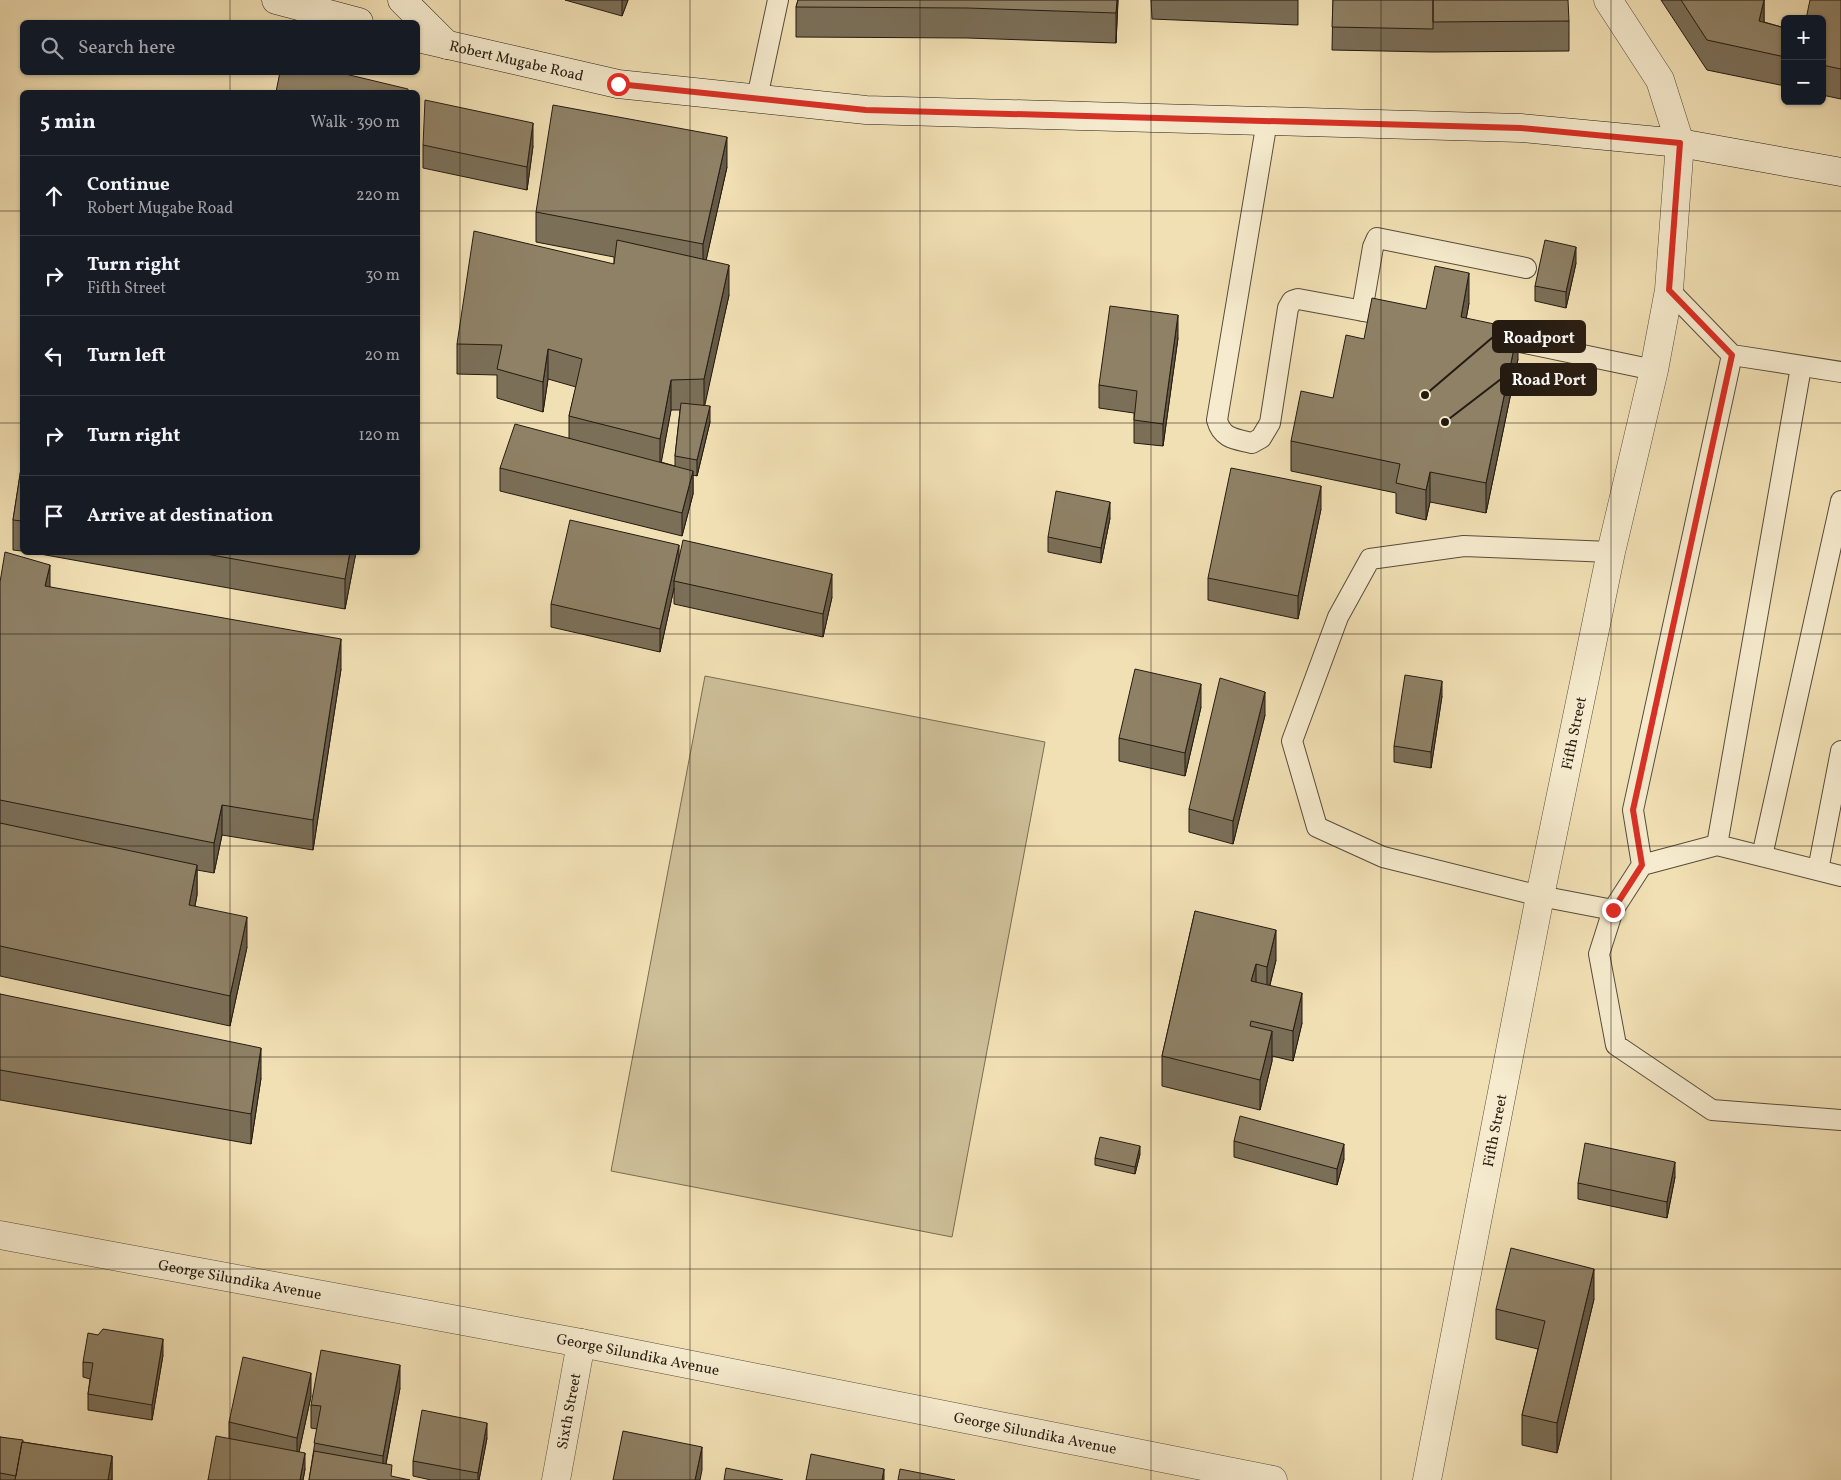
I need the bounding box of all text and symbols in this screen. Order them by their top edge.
map controls [1781,15,1826,105]
button: + [1781,15,1826,60]
search box [20,20,420,75]
icon: search [38,34,66,62]
text: Search here [78,35,175,61]
street label: Robert Mugabe Road [447,36,585,88]
button: − [1781,60,1826,105]
route start [607,73,630,96]
text: 5 min [40,108,96,137]
text: Walk · 390 m [311,112,400,134]
text: Continue [87,172,170,198]
icon: ahead [40,182,68,210]
text: 220 m [356,185,400,207]
text: Robert Mugabe Road [87,198,233,220]
text: Turn right [87,252,180,278]
icon: right [40,262,68,290]
text: 30 m [365,265,400,287]
text: Fifth Street [87,278,166,300]
callout: Roadport [1493,321,1585,352]
text: Roadport [1503,328,1575,350]
icon: left [40,342,68,370]
text: Turn left [87,343,166,369]
text: 20 m [365,345,400,367]
callout: Road Port [1501,364,1596,395]
text: Road Port [1512,370,1586,392]
icon: right [40,422,68,450]
text: Turn right [87,423,180,449]
text: 120 m [358,425,400,447]
icon: arrive [40,502,68,530]
text: Arrive at destination [87,503,273,529]
street label: Fifth Street [1557,695,1593,772]
route end [1602,899,1625,922]
street label: Fifth Street [1479,1092,1513,1169]
street label: George Silundika Avenue [156,1256,323,1307]
street label: George Silundika Avenue [554,1330,721,1382]
street label: Sixth Street [553,1372,587,1451]
street label: George Silundika Avenue [952,1408,1118,1461]

